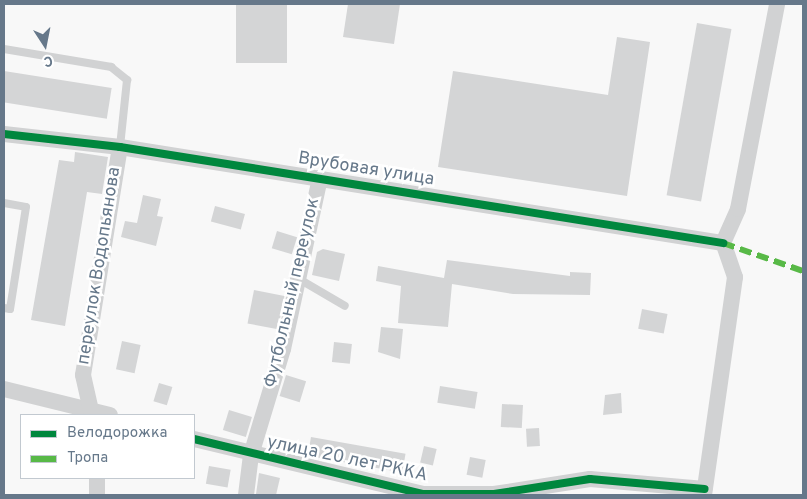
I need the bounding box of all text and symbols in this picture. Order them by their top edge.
north arrow [20,20,70,70]
text: С [42,51,54,69]
street label: Врубовая улица [296,149,436,191]
street label: переулок Водопьянова [74,166,126,366]
street label: Футбольный переулок [261,196,325,390]
legend [20,414,195,479]
text: Велодорожка [67,424,167,443]
street label: улица 20 лет РККА [265,432,429,488]
text: Тропа [67,449,108,468]

